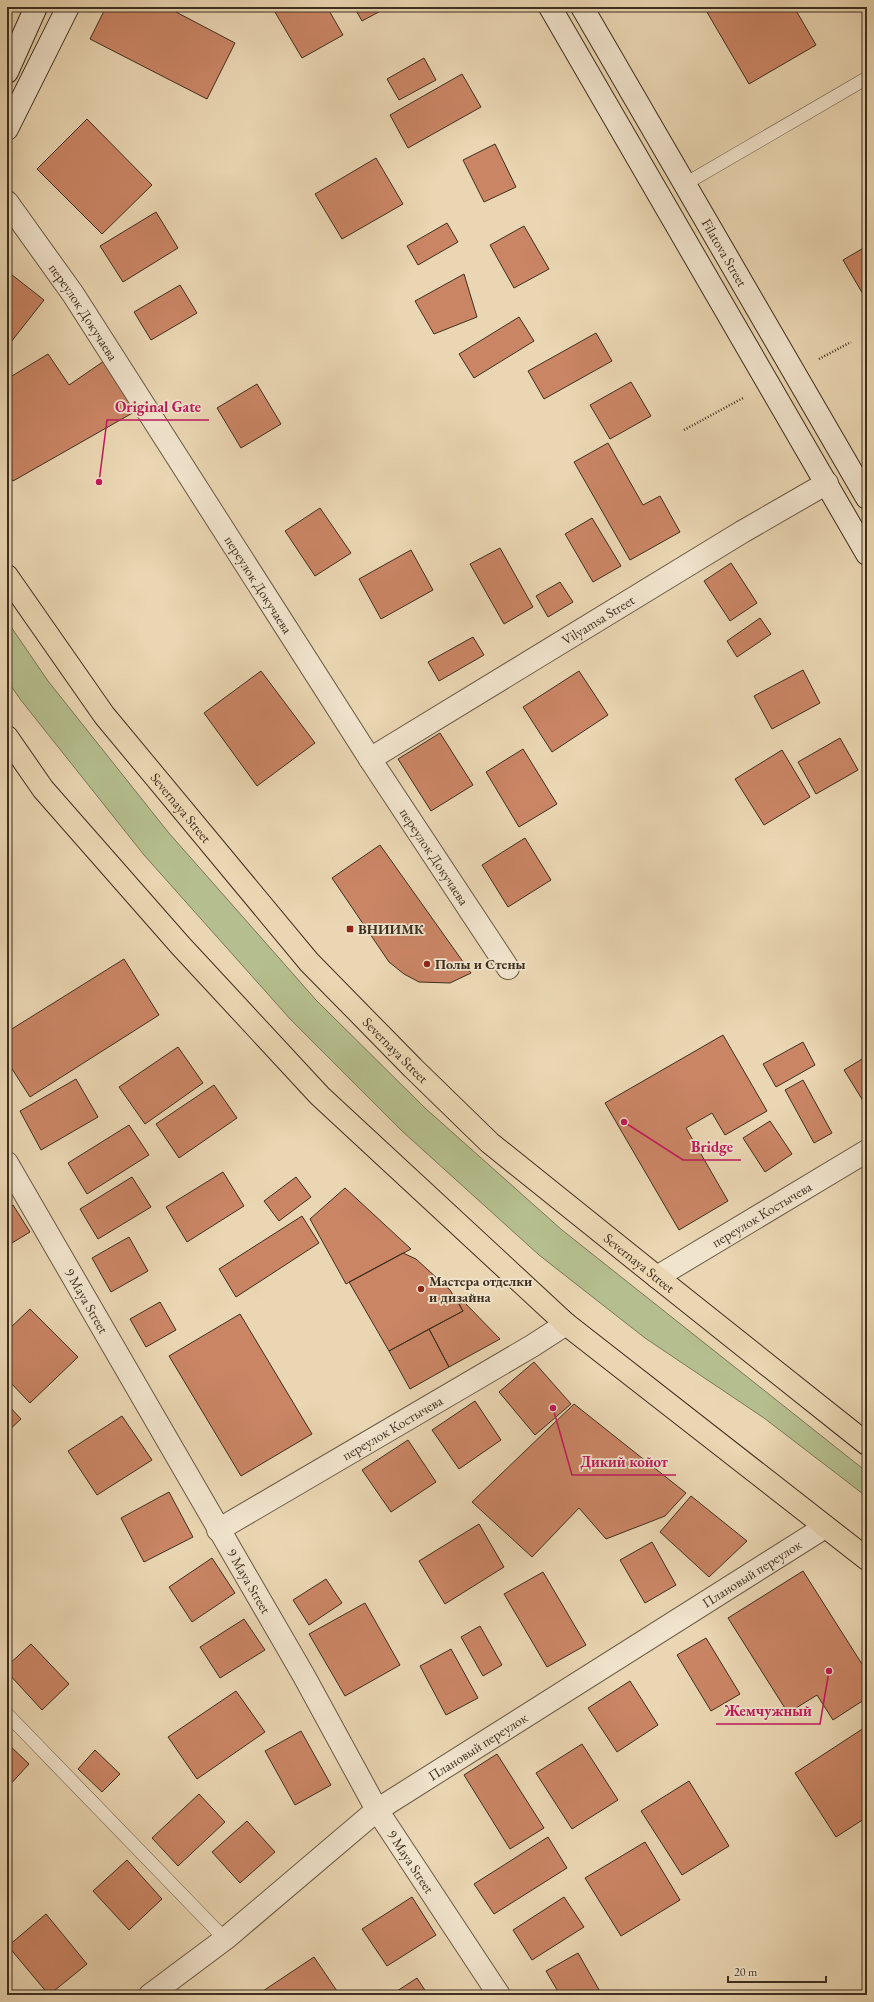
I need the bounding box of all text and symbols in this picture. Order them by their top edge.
street label: Filatova Street [698,215,752,290]
street label: переулок Докучаева [45,260,122,364]
callout: Original Gate [107,393,209,420]
text: Original Gate [115,397,201,416]
street label: переулок Докучаева [221,532,297,637]
street label: Vilyamsa Street [558,591,638,649]
street label: Severnaya Street [147,769,216,847]
street label: переулок Докучаева [396,805,473,909]
place label: ВНИИМК [358,920,425,938]
marker: ВНИИМК [345,924,355,934]
place label: Полы и Стены [435,955,526,973]
marker: Полы и Стены [422,959,432,969]
street label: Severnaya Street [359,1013,433,1087]
callout: Bridge [683,1133,741,1160]
text: Bridge [691,1137,733,1156]
street label: переулок Костычева [708,1177,815,1251]
street label: Severnaya Street [600,1229,679,1297]
street label: 9 Maya Street [61,1265,113,1337]
place label: Мастера отделки и дизайна [429,1272,532,1306]
marker: Мастера отделки и дизайна [416,1284,426,1294]
street label: переулок Костычева [339,1391,446,1464]
callout: Дикий койот [572,1448,676,1475]
text: Дикий койот [580,1452,668,1471]
street label: Плановый переулок [698,1535,805,1612]
street label: 9 Maya Street [223,1545,275,1617]
callout: Жемчужный [716,1697,820,1724]
text: Жемчужный [723,1701,812,1720]
street label: Плановый переулок [425,1708,531,1785]
street label: 9 Maya Street [383,1826,439,1897]
scale bar [728,1958,826,1984]
text: 20 m [734,1964,758,1980]

